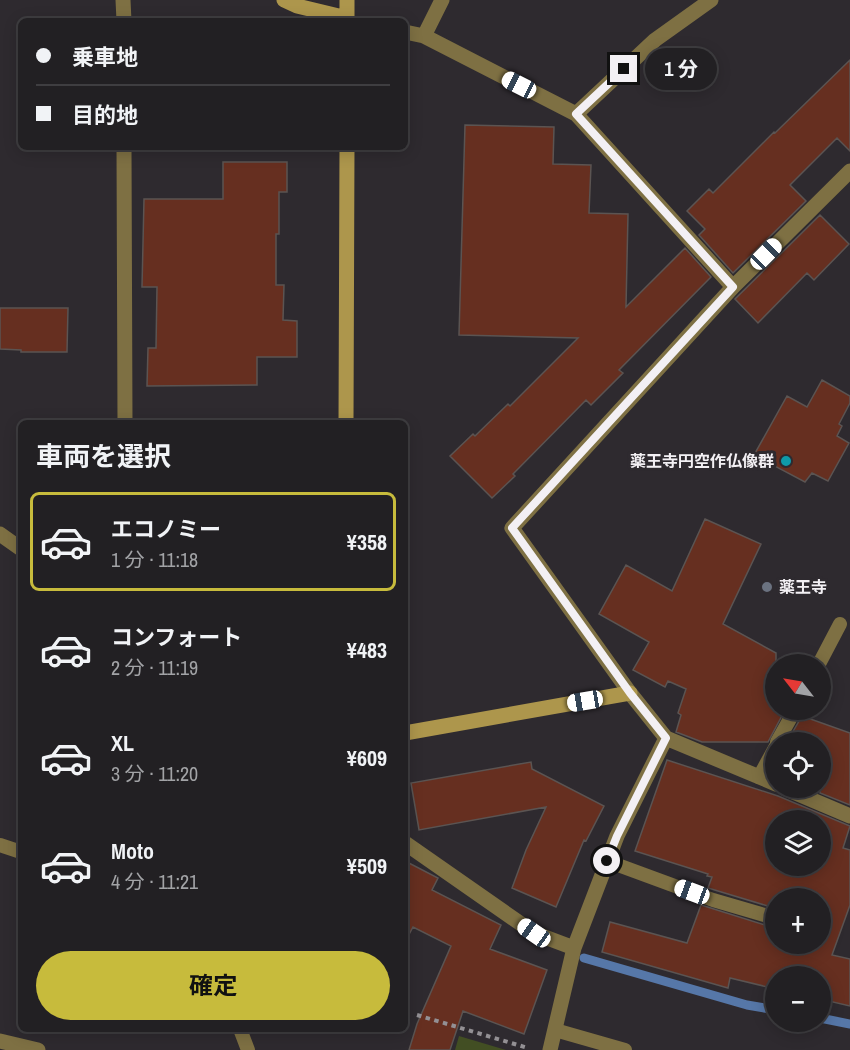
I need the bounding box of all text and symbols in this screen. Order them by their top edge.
text: 乗車地 [72,42,138,72]
callout: 1 分 [645,48,717,90]
route end [610,55,637,82]
text: 1 分 [664,55,698,82]
car [499,69,539,101]
text: 目的地 [72,100,138,130]
car [747,235,785,273]
text: 車両を選択 [36,438,171,474]
place label: 薬王寺円空作仏像群 [630,450,774,472]
marker: 薬王寺円空作仏像群 [779,454,793,468]
text: エコノミー [111,514,221,544]
icon: car [39,515,93,569]
text: ¥358 [347,527,387,557]
text: 1 分 · 11:18 [111,546,198,573]
place label: 薬王寺 [779,576,827,598]
marker: 薬王寺 [760,580,774,594]
text: コンフォート [111,622,242,652]
icon: car [39,623,93,677]
text: ¥483 [347,635,387,665]
text: 2 分 · 11:19 [111,654,198,681]
north arrow [765,654,831,720]
map controls [765,654,831,1032]
car [566,689,604,713]
text: XL [111,728,134,758]
icon: car [39,731,93,785]
button: locate [765,732,831,798]
text: ¥609 [347,743,387,773]
text: 3 分 · 11:20 [111,760,198,787]
button: layers [765,810,831,876]
text: Moto [111,836,154,866]
icon: car [39,839,93,893]
route start [593,847,620,874]
text: ¥509 [347,851,387,881]
text: 4 分 · 11:21 [111,868,198,895]
car [672,877,712,907]
button: + [765,888,831,954]
car [514,915,554,951]
button: 確定 [36,951,390,1020]
button: − [765,966,831,1032]

